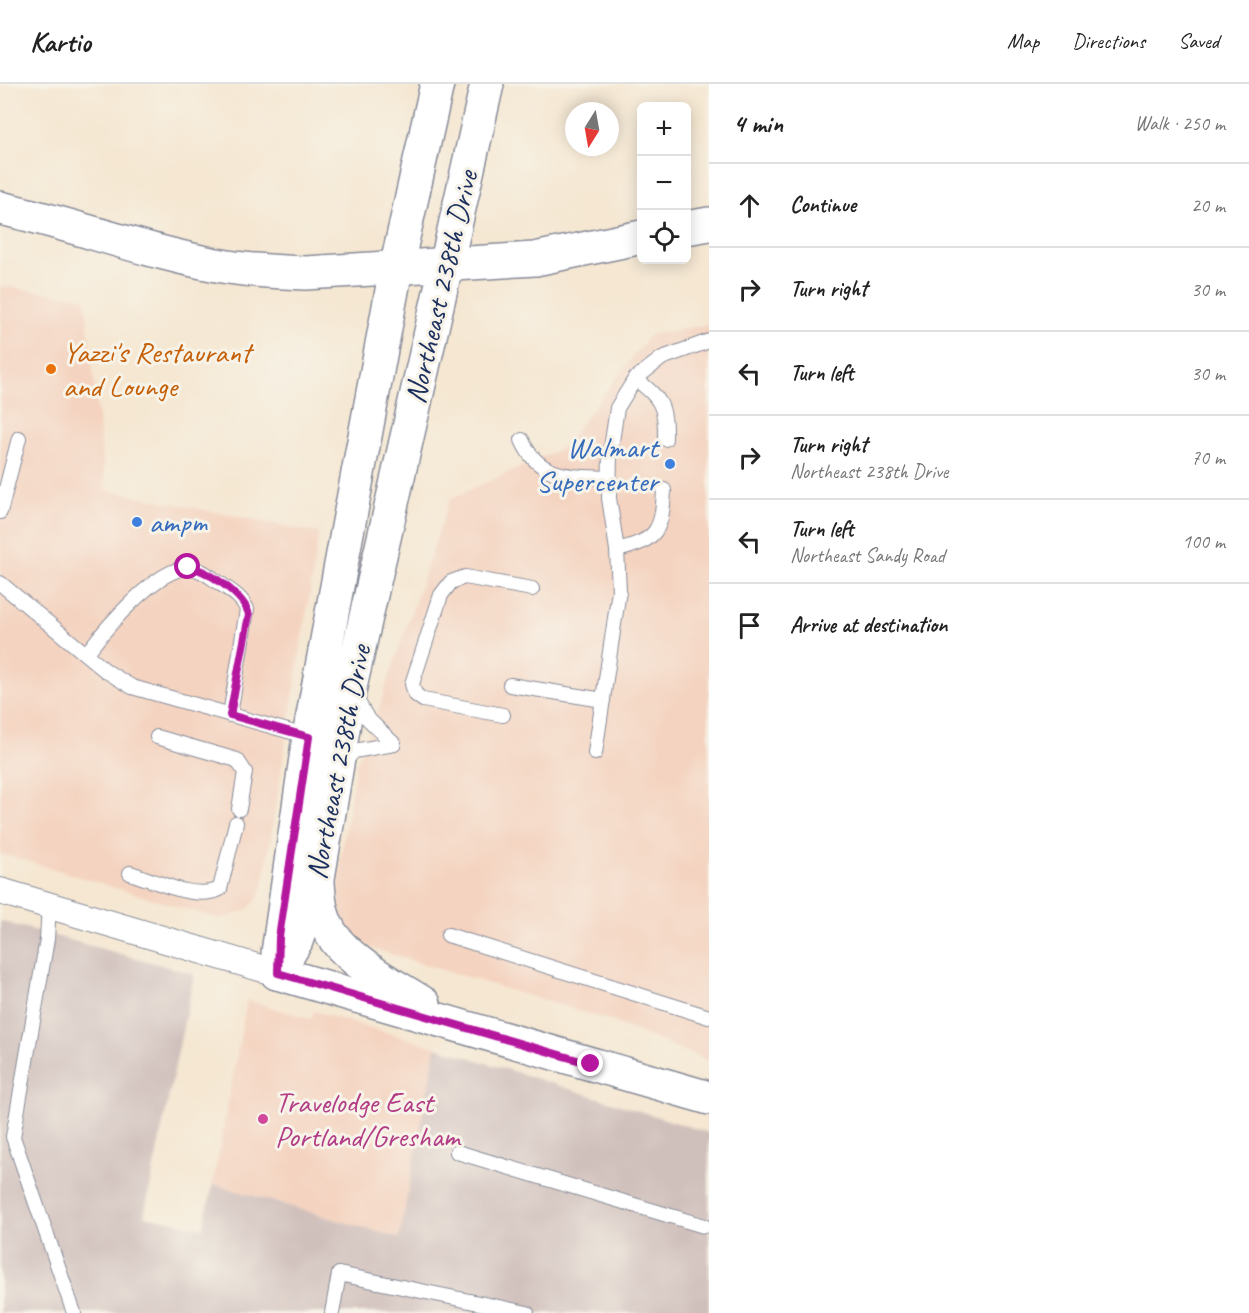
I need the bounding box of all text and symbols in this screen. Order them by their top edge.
text: Kartio [30,24,91,59]
text: Map [1007,28,1039,54]
text: Directions [1072,28,1145,54]
text: Saved [1178,28,1219,54]
north arrow [565,102,619,156]
map controls [637,102,691,264]
button: + [637,102,691,156]
text: 4 min [733,107,783,140]
text: Walk · 250 m [1135,111,1225,136]
button: − [637,156,691,210]
street label: Northeast 238th Drive [396,165,487,407]
icon: ahead [733,189,766,222]
text: Continue [790,191,856,219]
text: 20 m [1191,193,1225,218]
button: locate [637,210,691,264]
icon: right [733,273,766,306]
text: Turn right [790,275,867,303]
text: 30 m [1191,277,1225,302]
place label: Yazzi's Restaurant and Lounge [63,333,255,405]
icon: left [733,357,766,390]
text: Turn left [790,359,854,387]
text: 30 m [1191,361,1225,386]
marker: Yazzi's Restaurant and Lounge [44,362,58,376]
place label: Walmart Supercenter [536,428,661,500]
text: Turn right [790,431,867,459]
icon: right [733,441,766,474]
text: 70 m [1191,445,1225,470]
marker: Walmart Supercenter [663,457,677,471]
text: Northeast 238th Drive [790,459,948,484]
place label: ampm [149,503,208,541]
marker: ampm [130,515,144,529]
text: Turn left [790,515,854,543]
icon: left [733,525,766,558]
text: 100 m [1182,529,1225,554]
text: Northeast Sandy Road [790,543,945,568]
route start [174,553,200,579]
icon: arrive [733,609,766,642]
text: Arrive at destination [790,611,947,639]
street label: Northeast 238th Drive [297,640,380,882]
route end [577,1050,603,1076]
place label: Travelodge East Portland/Gresham [275,1083,462,1155]
marker: Travelodge East Portland/Gresham [256,1112,270,1126]

